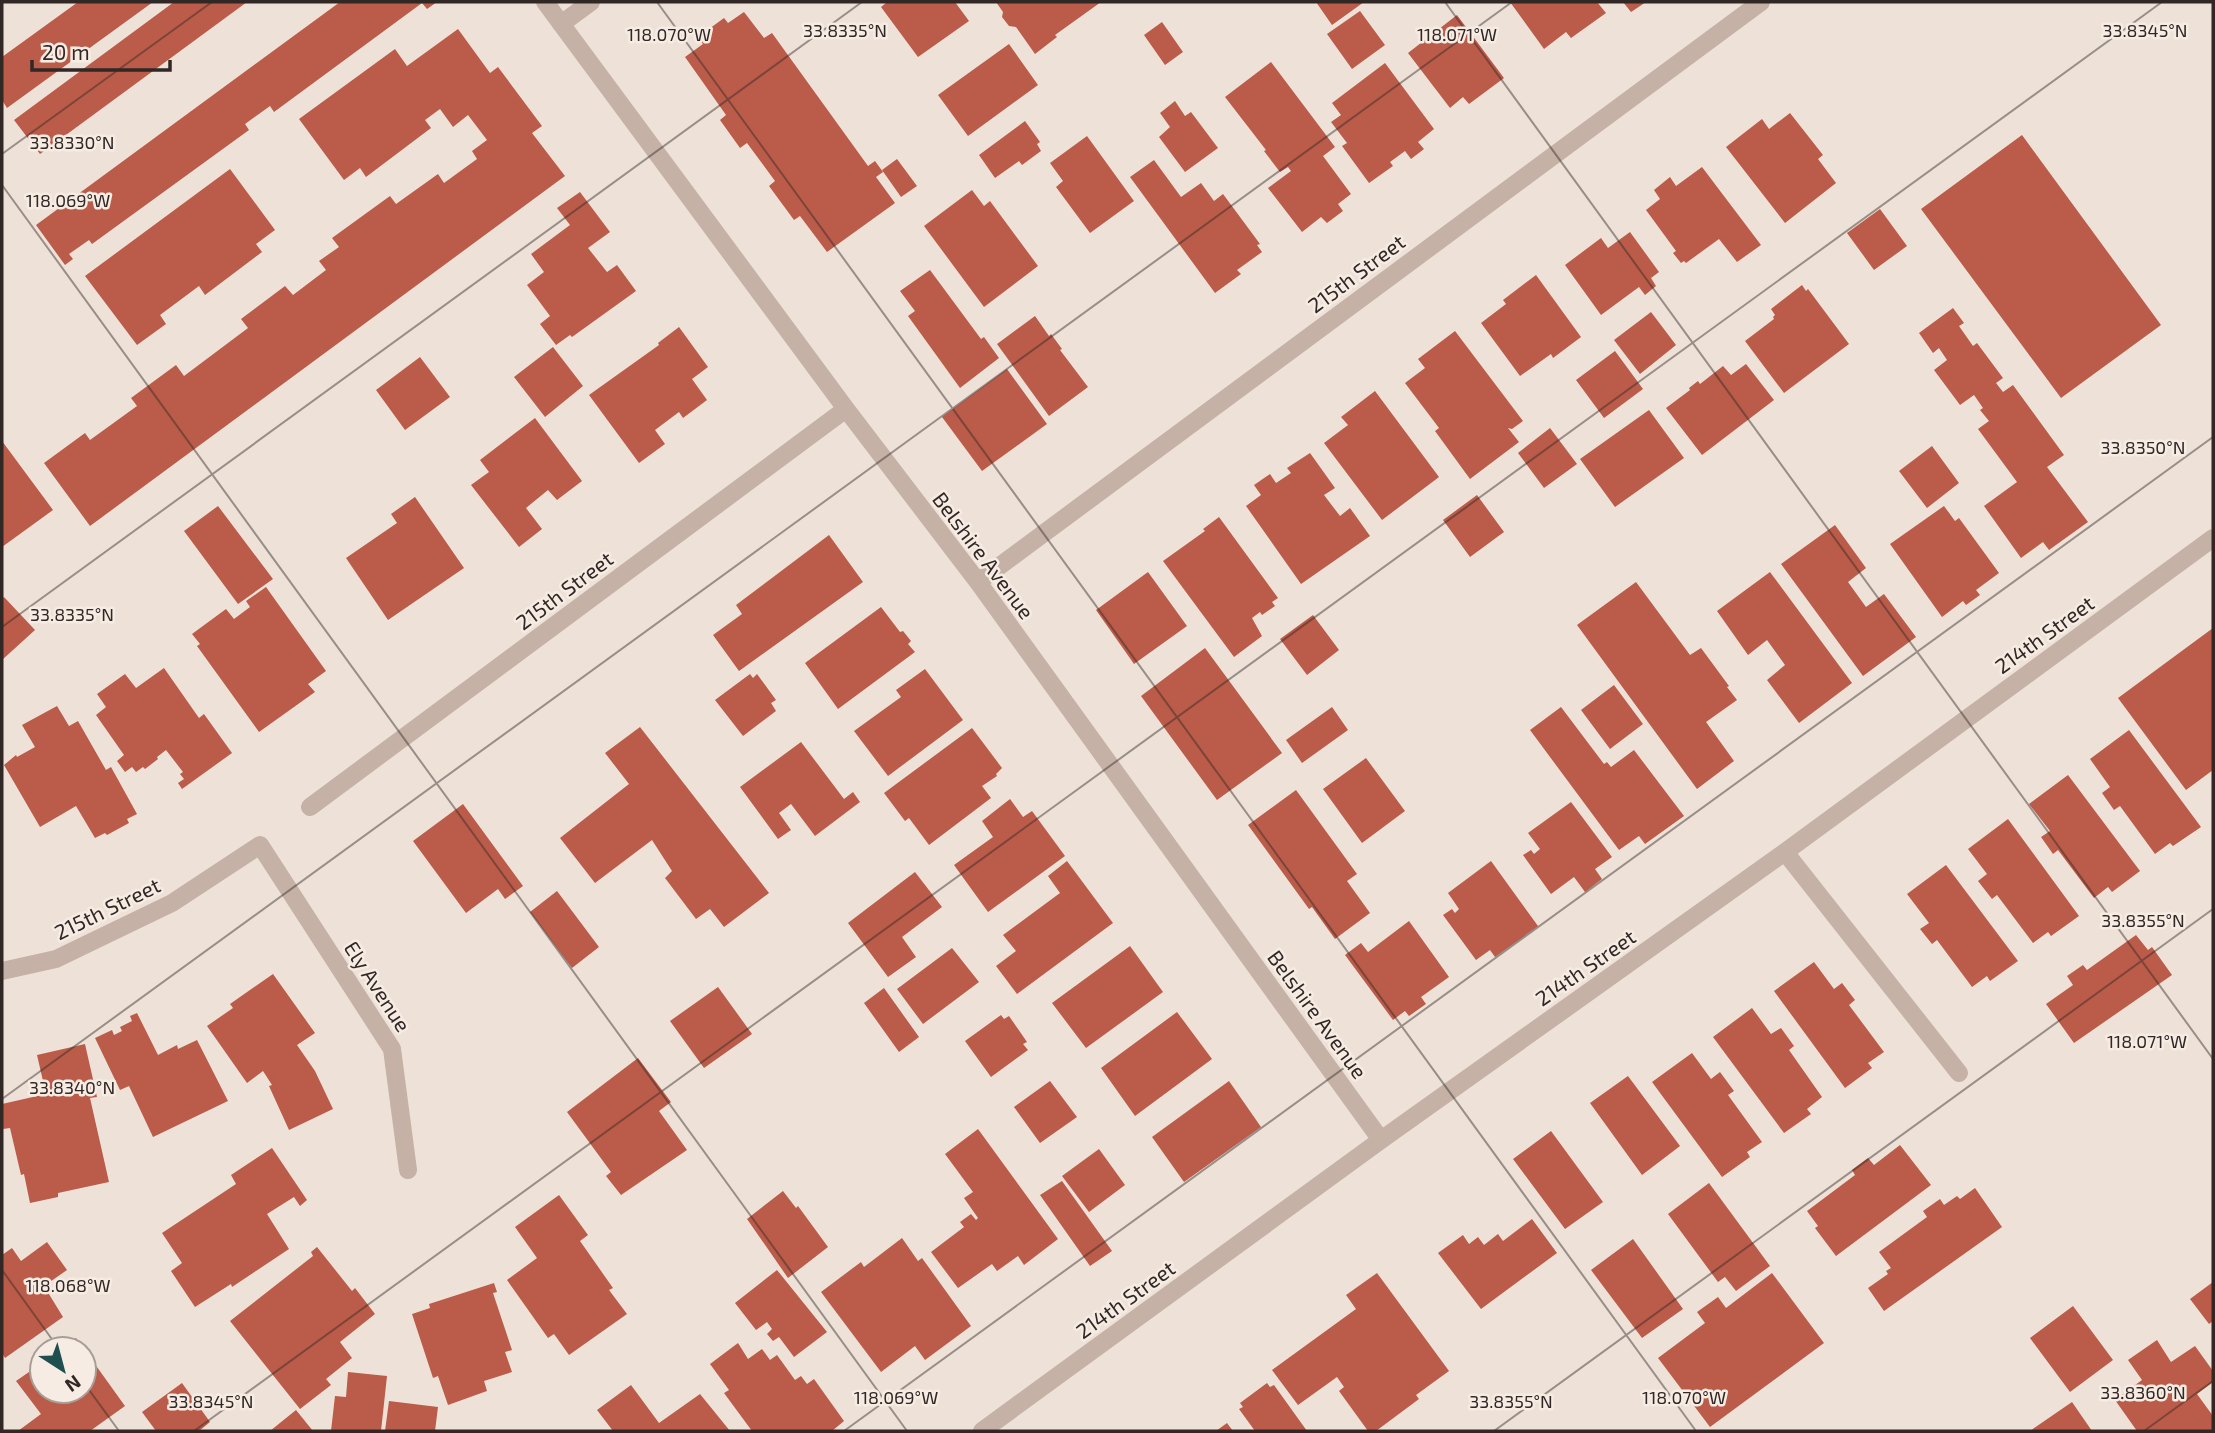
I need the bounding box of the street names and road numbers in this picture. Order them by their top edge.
street label: 215th Street [1303,229,1409,317]
street label: Belshire Avenue [928,487,1040,623]
street label: 215th Street [511,546,617,634]
street label: 214th Street [1990,590,2098,678]
street label: 215th Street [50,872,164,944]
street label: 214th Street [1530,923,1640,1011]
street label: Ely Avenue [340,936,416,1036]
street label: Belshire Avenue [1263,945,1373,1083]
street label: 214th Street [1071,1255,1179,1343]

